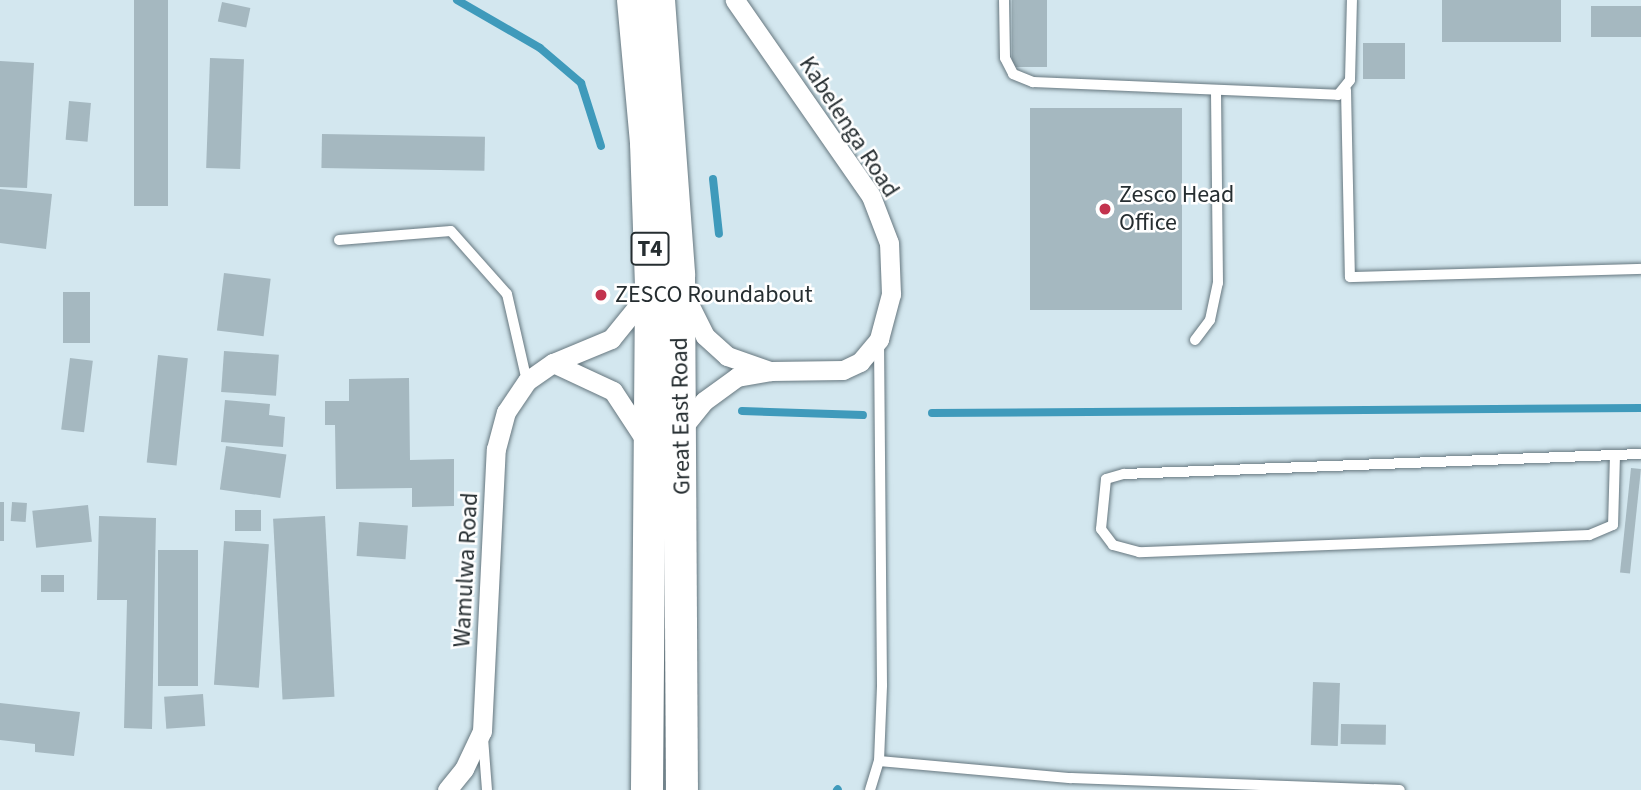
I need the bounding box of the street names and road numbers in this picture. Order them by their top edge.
street label: Kabelenga Road [793,51,905,203]
road number: T4 [629,230,671,268]
street label: Great East Road [665,337,697,495]
street label: Wamulwa Road [448,492,484,648]

